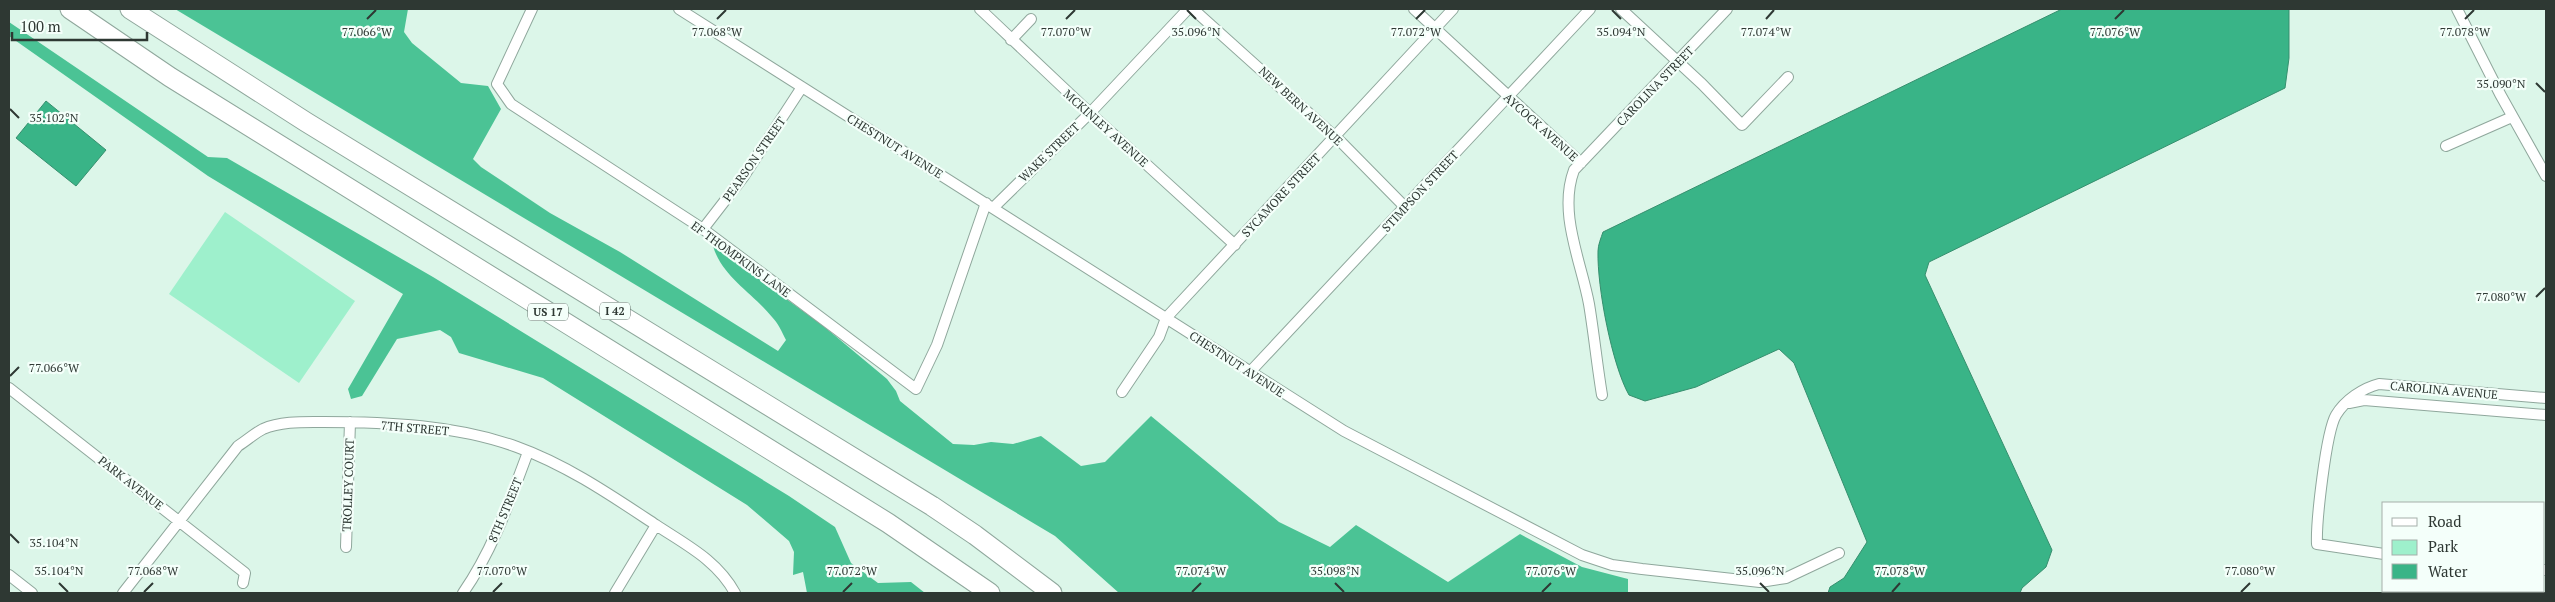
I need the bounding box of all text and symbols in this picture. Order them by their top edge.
scale bar [12,10,148,42]
text: 100 m [20,16,61,36]
text: 77.066°W [342,24,393,39]
text: 77.068°W [692,24,743,39]
text: 77.070°W [1041,24,1092,39]
text: 35.096°N [1171,24,1221,39]
text: 77.072°W [1391,24,1442,39]
text: 35.094°N [1596,24,1646,39]
text: 77.074°W [1741,24,1792,39]
text: 77.076°W [2090,24,2141,39]
text: 77.078°W [2440,24,2491,39]
street label: CAROLINA STREET [1613,43,1697,129]
street label: NEW BERN AVENUE [1256,63,1346,149]
text: 35.090°N [2476,76,2526,91]
street label: MCKINLEY AVENUE [1061,86,1151,170]
street label: AYCOCK AVENUE [1501,90,1581,164]
text: 35.102°N [29,110,79,125]
street label: CHESTNUT AVENUE [844,110,946,182]
street label: PEARSON STREET [719,113,789,204]
street label: WAKE STREET [1015,119,1083,185]
street label: STIMPSON STREET [1379,147,1462,235]
street label: SYCAMORE STREET [1238,150,1324,240]
street label: EF THOMPKINS LANE [688,218,794,300]
text: 77.080°W [2476,289,2527,304]
road number: I 42 [600,302,630,320]
road number: US 17 [528,304,568,320]
street label: CHESTNUT AVENUE [1187,328,1287,400]
text: 77.066°W [29,360,80,375]
street label: CAROLINA AVENUE [2390,378,2498,402]
street label: 7TH STREET [380,418,450,439]
street label: TROLLEY COURT [339,438,357,532]
street label: PARK AVENUE [95,453,167,513]
street label: 8TH STREET [485,475,525,544]
legend [2382,502,2545,592]
text: Road [2428,511,2461,531]
text: 35.104°N [29,535,79,550]
text: Park [2428,536,2458,556]
text: Water [2428,561,2468,581]
text: 35.104°N [34,563,84,578]
text: 77.068°W [128,563,179,578]
text: 77.070°W [477,563,528,578]
text: 77.072°W [827,563,878,578]
text: 77.074°W [1176,563,1227,578]
text: 35.098°N [1310,563,1360,578]
text: 77.076°W [1526,563,1577,578]
text: 35.096°N [1735,563,1785,578]
text: 77.078°W [1875,563,1926,578]
text: 77.080°W [2225,563,2276,578]

